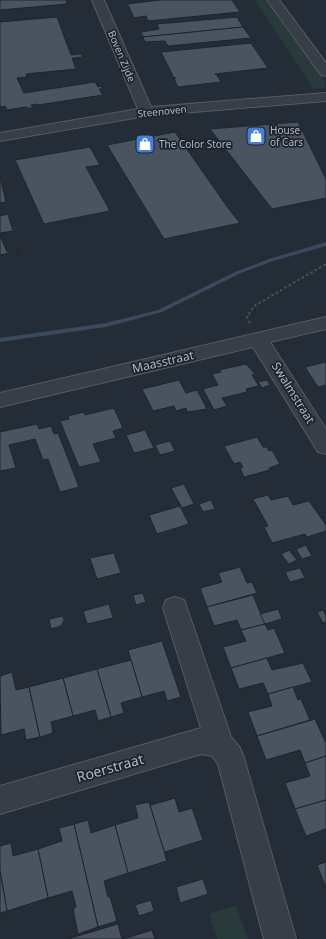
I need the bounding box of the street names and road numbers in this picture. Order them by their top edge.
street label: Boven Zijde [105,28,139,84]
street label: Steenoven [137,101,187,121]
street label: Maasstraat [130,346,196,377]
street label: Swalmstraat [268,359,319,427]
street label: Roerstraat [74,749,146,786]

